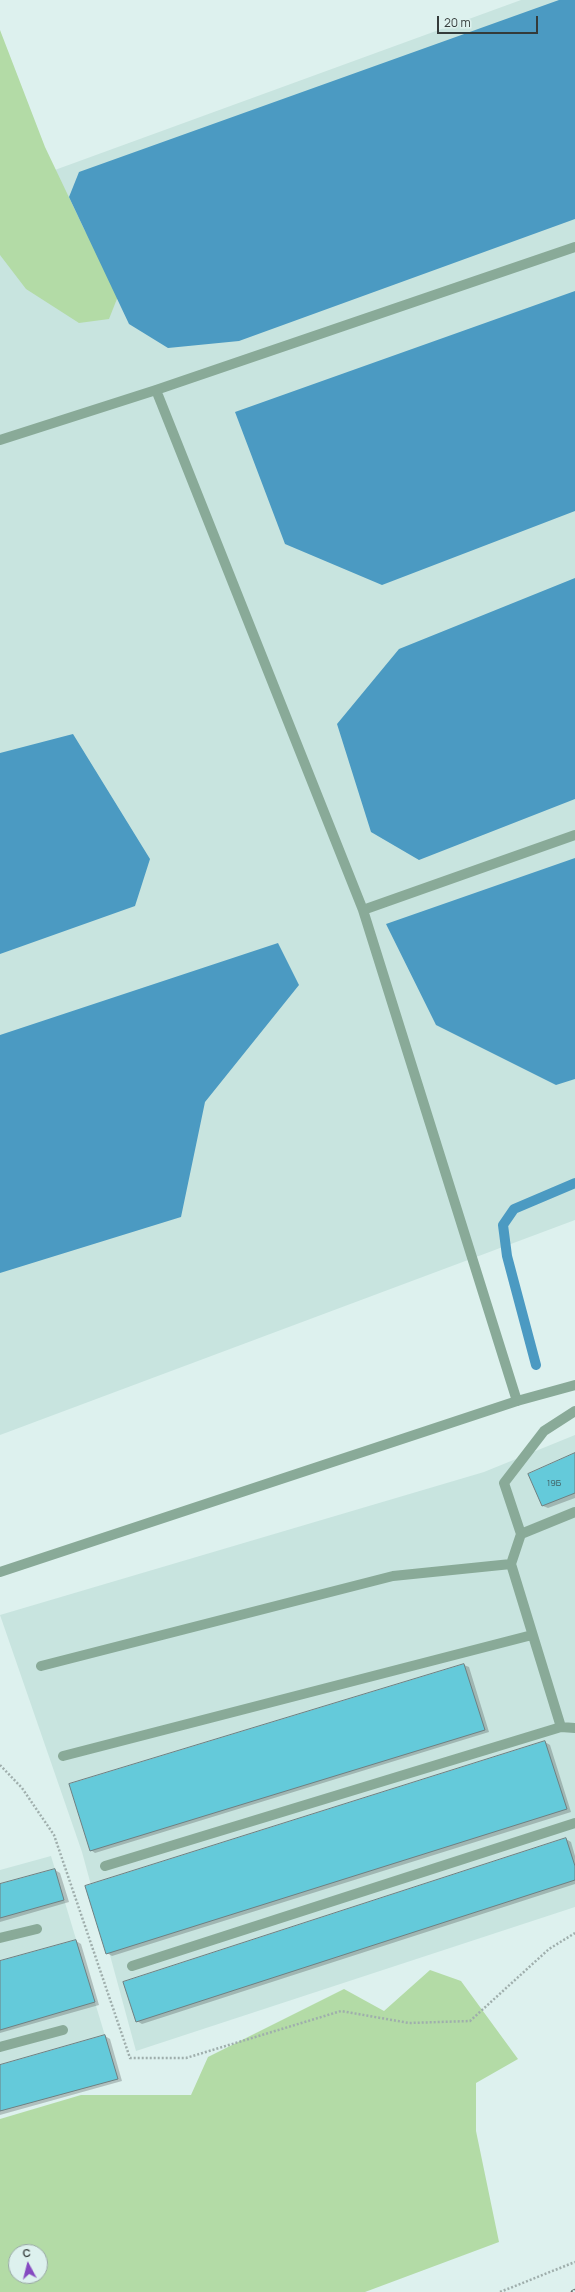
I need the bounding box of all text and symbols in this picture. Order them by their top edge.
scale bar [439,8,540,34]
text: 20 m [444,14,471,31]
house number: 19Б [547,1478,561,1488]
north arrow [8,2244,48,2284]
text: С [22,2245,32,2261]

